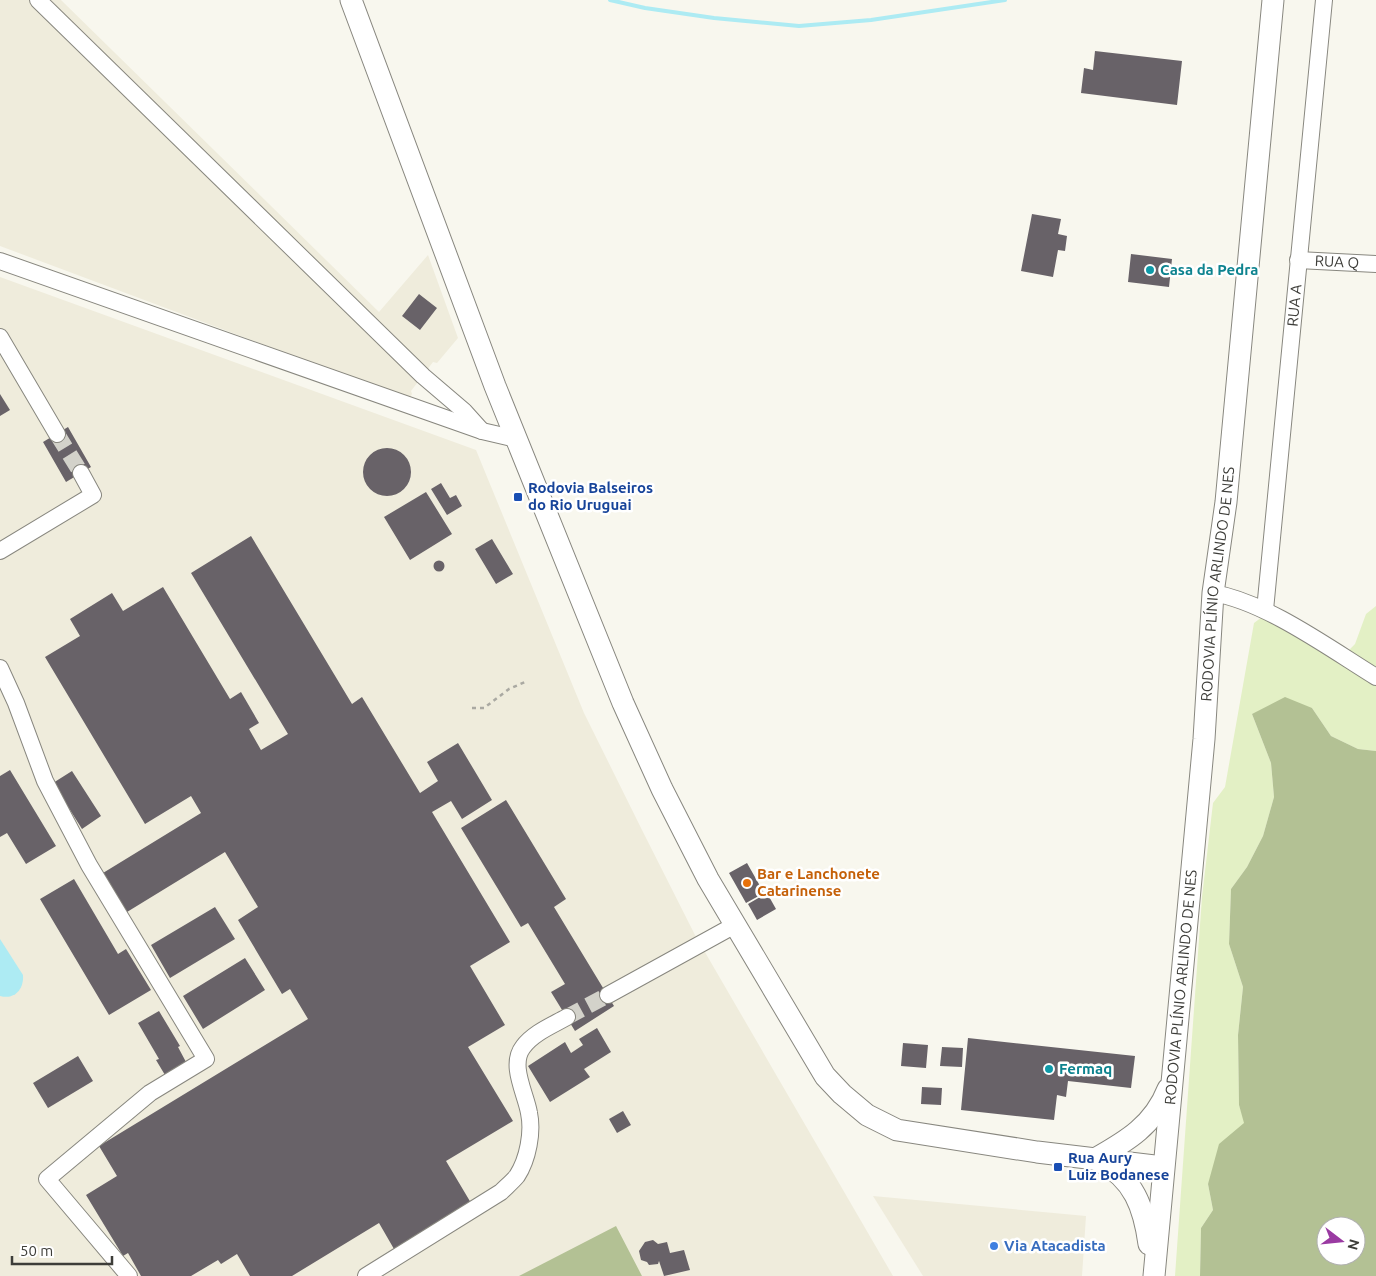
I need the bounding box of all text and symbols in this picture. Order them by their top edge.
street label: RUA Q [1314,252,1360,271]
place label: Casa da Pedra [1160,261,1258,278]
marker: Casa da Pedra [1144,264,1156,276]
street label: RUA A [1283,283,1304,327]
street label: RODOVIA PLÍNIO ARLINDO DE NES [1197,466,1237,702]
place label: Rodovia Balseiros do Rio Uruguai [528,479,653,513]
marker: Rodovia Balseiros do Rio Uruguai [512,491,524,503]
place label: Bar e Lanchonete Catarinense [757,865,880,899]
street label: RODOVIA PLÍNIO ARLINDO DE NES [1161,869,1200,1106]
marker: Bar e Lanchonete Catarinense [741,877,753,889]
place label: Fermaq [1059,1060,1112,1077]
marker: Fermaq [1043,1063,1055,1075]
place label: Rua Aury Luiz Bodanese [1068,1149,1169,1183]
marker: Rua Aury Luiz Bodanese [1052,1161,1064,1173]
north arrow [1316,1216,1366,1266]
scale bar [12,1234,112,1266]
place label: Via Atacadista [1004,1237,1106,1254]
text: N [1344,1237,1363,1252]
marker: Via Atacadista [988,1240,1000,1252]
text: 50 m [20,1242,53,1259]

